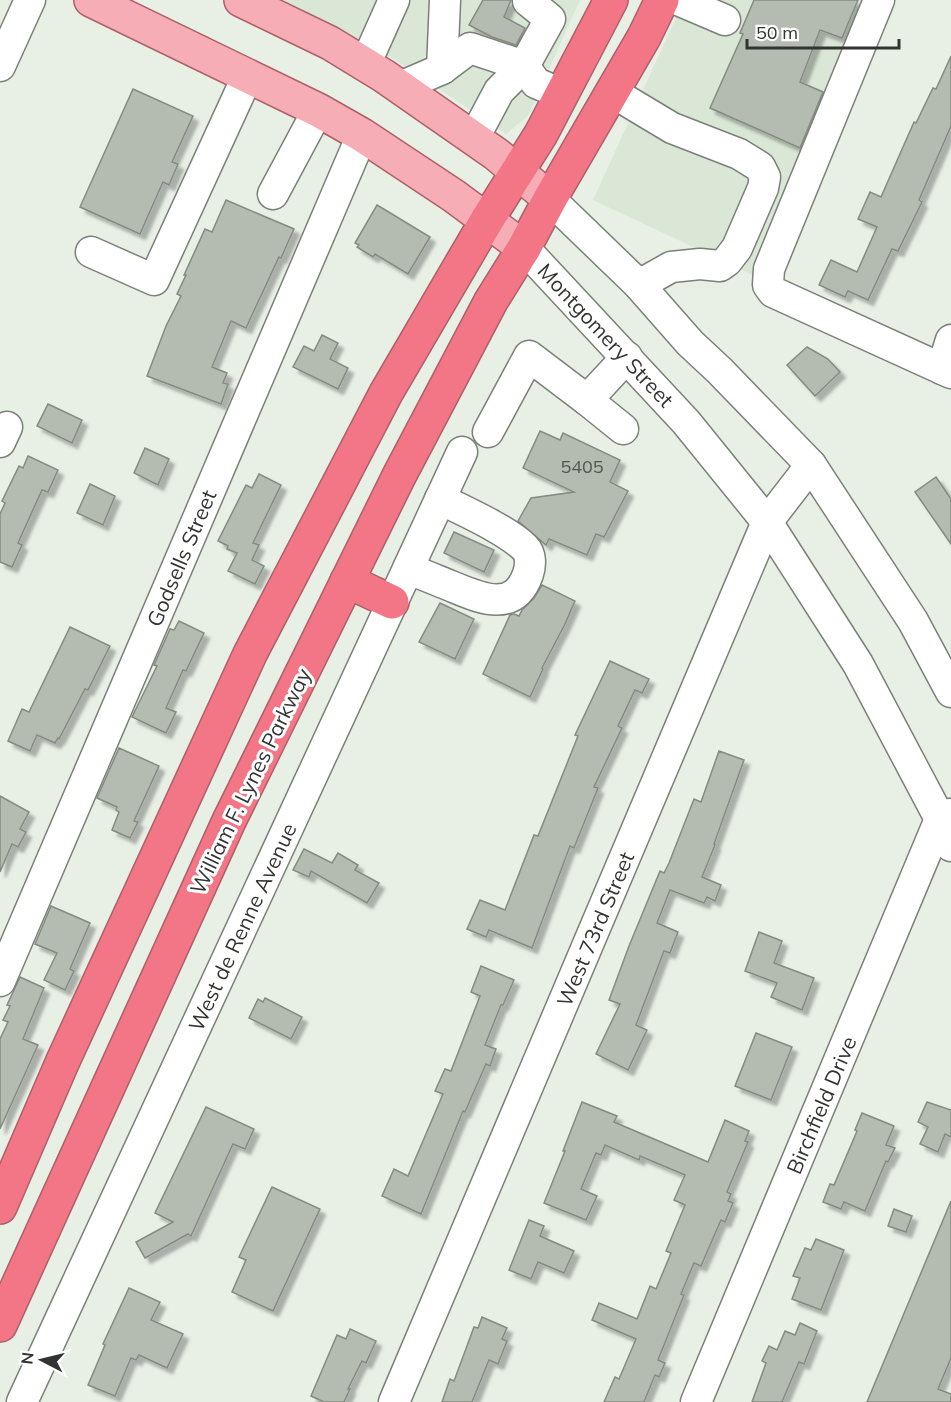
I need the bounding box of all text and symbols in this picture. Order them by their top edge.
scale bar [747,12,898,50]
text: 50 m [756,21,798,44]
street label: Montgomery Street [533,258,679,412]
house number: 5405 [560,455,604,478]
street label: Godsells Street [141,486,221,630]
street label: William F. Lynes Parkway [184,664,316,898]
street label: West de Renne Avenue [182,819,302,1035]
street label: West 73rd Street [551,848,639,1010]
street label: Birchfield Drive [780,1032,862,1178]
north arrow [12,1330,72,1390]
text: N [16,1351,38,1365]

